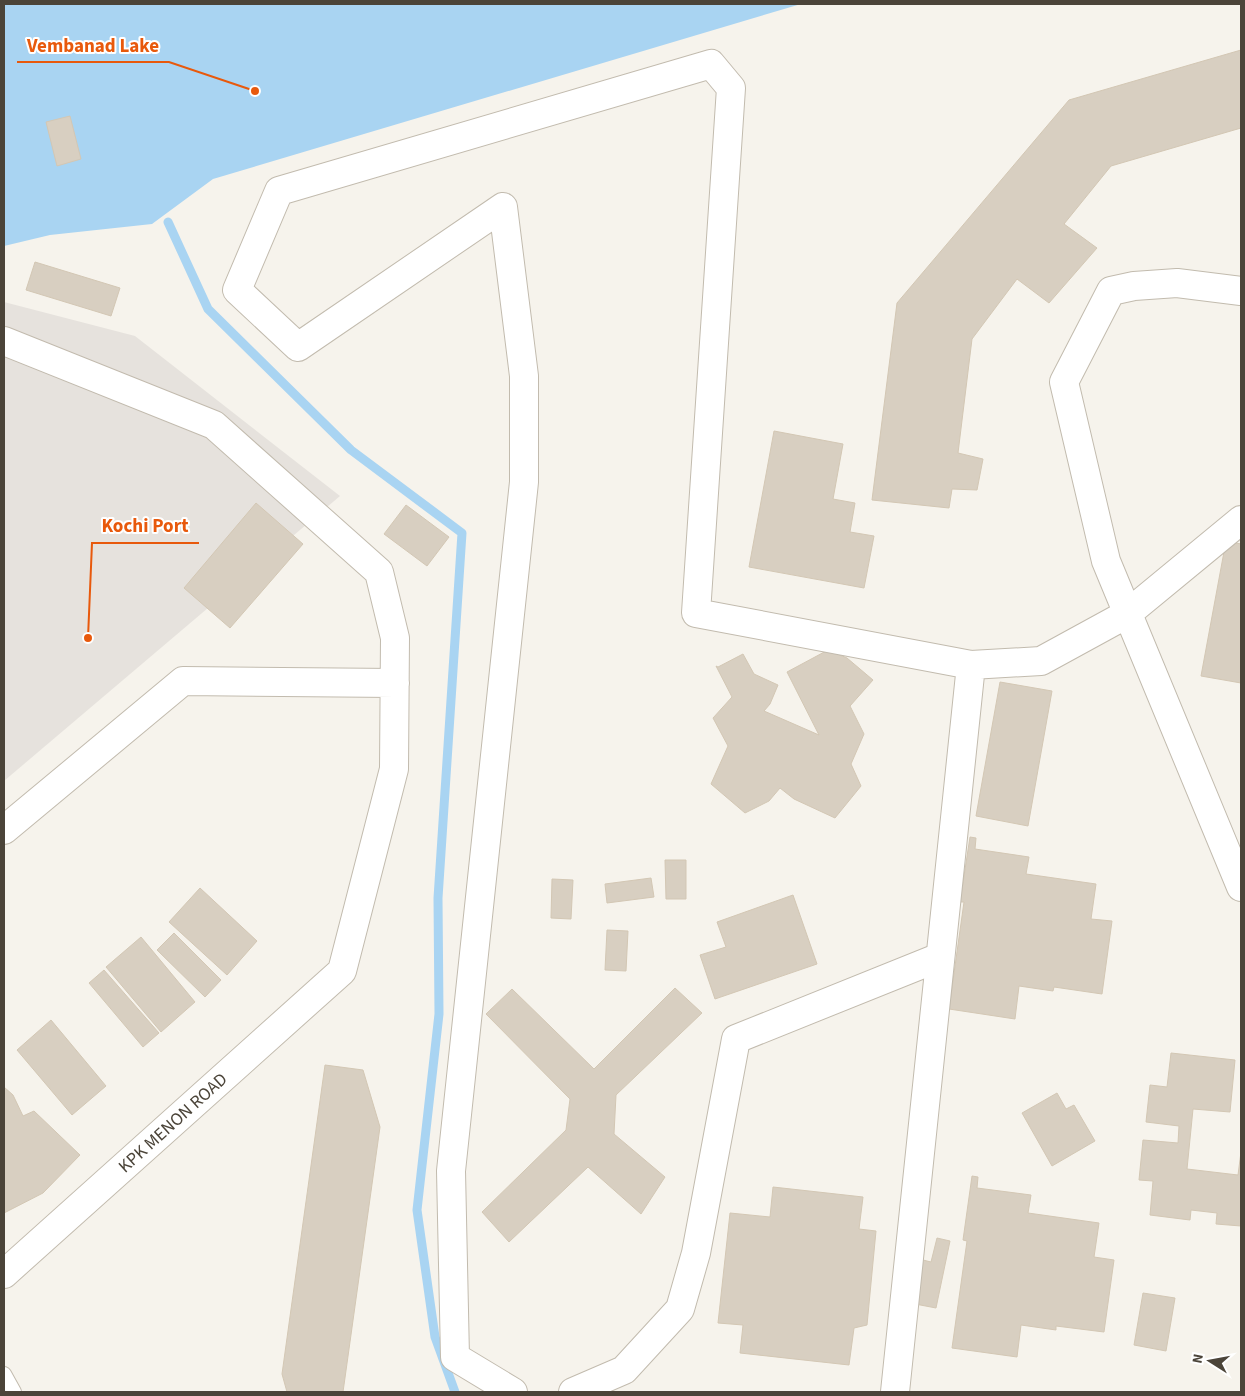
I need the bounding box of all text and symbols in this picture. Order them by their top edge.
callout: Vembanad Lake [17,28,169,62]
text: Vembanad Lake [26,33,159,60]
callout: Kochi Port [92,509,199,543]
text: Kochi Port [102,513,189,540]
street label: KPK MENON ROAD [113,1067,233,1179]
north arrow [1185,1336,1235,1386]
text: N [1188,1352,1209,1365]

